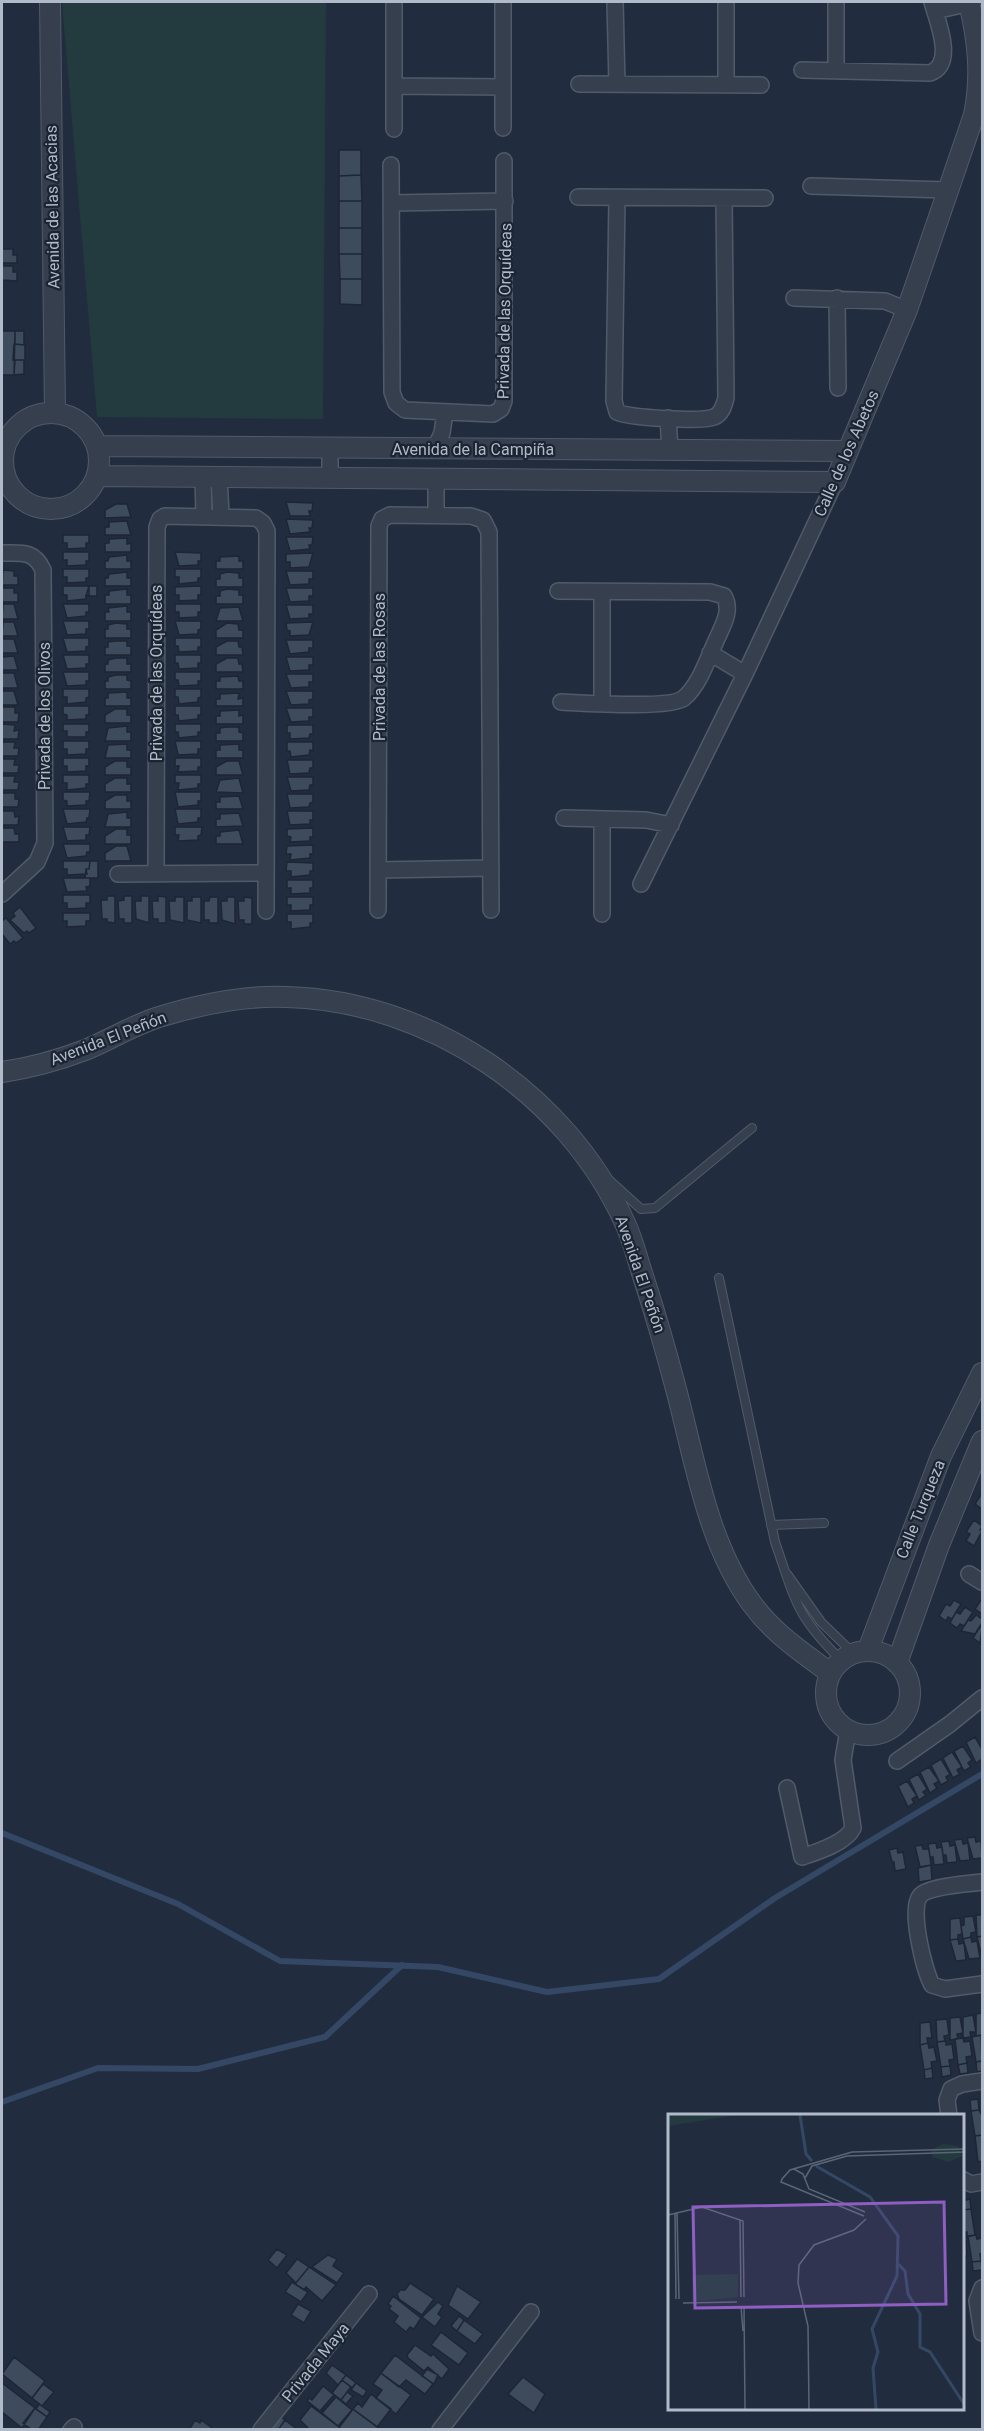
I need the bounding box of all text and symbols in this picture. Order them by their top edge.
street label: Avenida de las Acacias [42,125,63,289]
street label: Privada de las Orquídeas [493,223,516,399]
street label: Calle de los Abetos [810,387,883,519]
street label: Avenida de la Campiña [392,440,554,459]
street label: Privada de las Orquídeas [147,585,166,761]
street label: Privada de las Rosas [370,593,389,741]
street label: Privada de los Olivos [35,642,54,790]
street label: Avenida El Peñón [47,1008,169,1069]
street label: Avenida El Peñón [612,1213,670,1335]
street label: Calle Turqueza [892,1457,949,1561]
inset map [668,2114,963,2410]
street label: Privada Maya [278,2319,353,2406]

